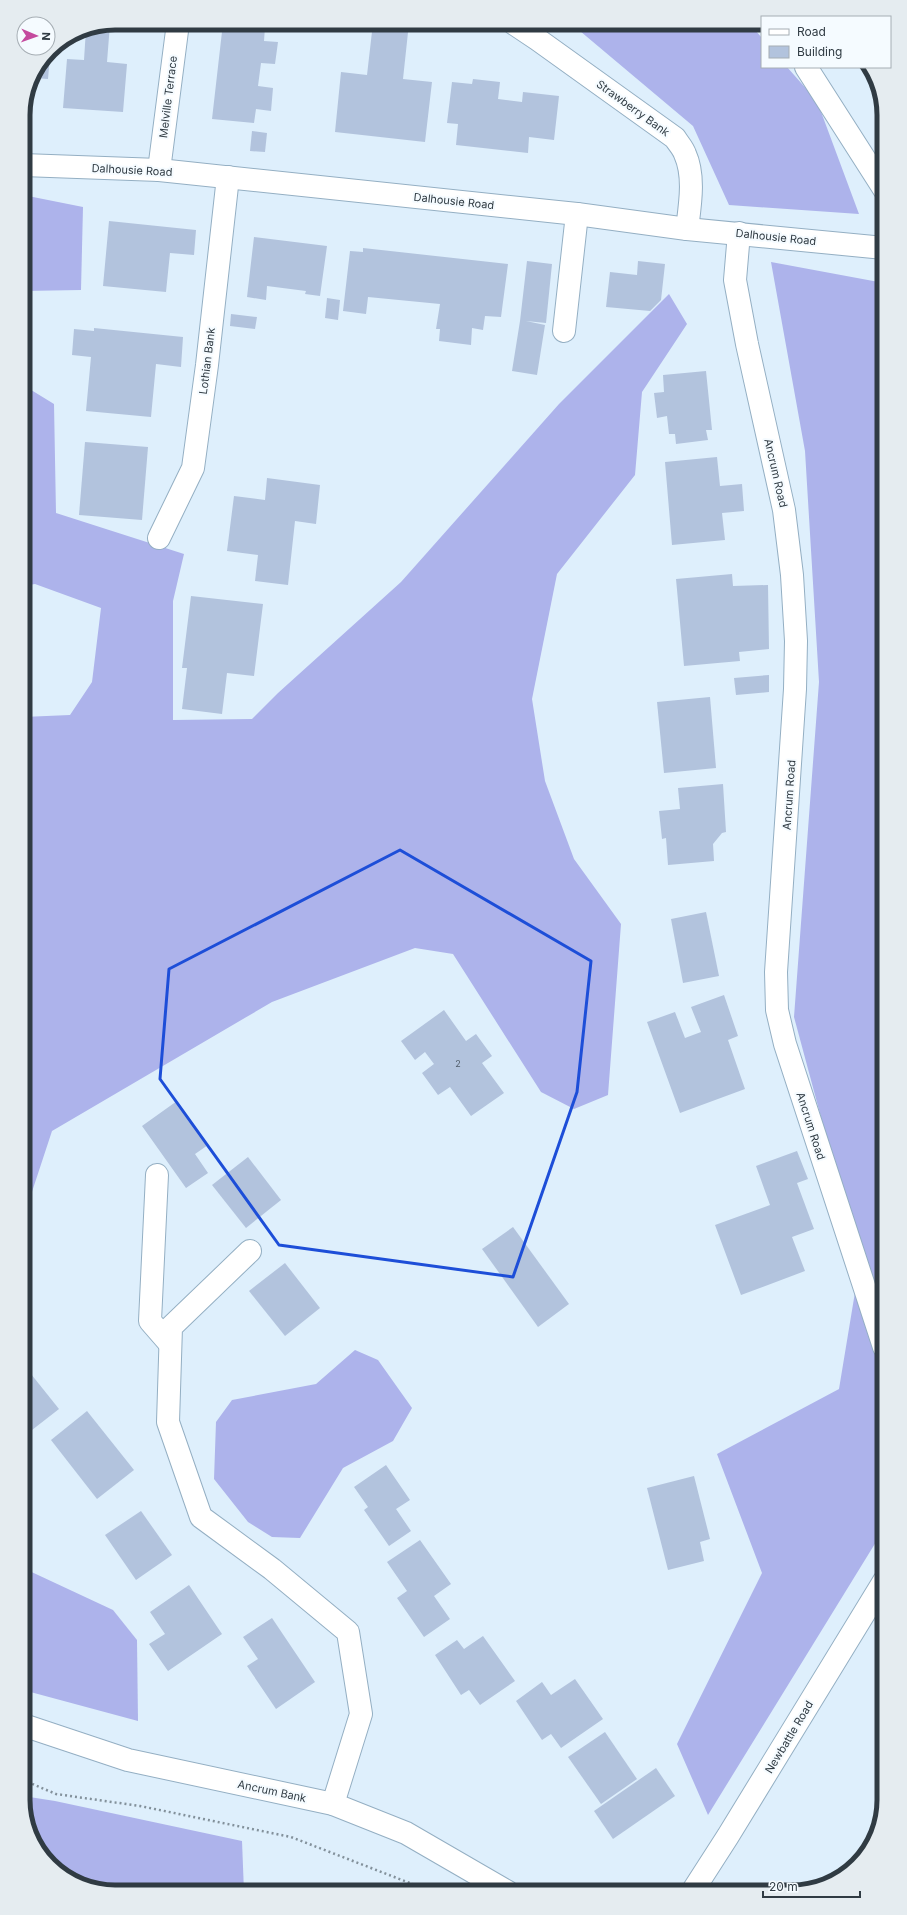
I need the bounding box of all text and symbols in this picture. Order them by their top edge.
north arrow [16,16,56,56]
legend [761,16,891,68]
text: Road [797,24,826,39]
text: N [39,32,53,41]
text: Building [797,44,842,59]
street label: Melville Terrace [156,55,180,139]
street label: Strawberry Bank [594,77,672,139]
street label: Dalhousie Road [91,161,173,179]
street label: Dalhousie Road [413,190,495,212]
street label: Dalhousie Road [735,226,817,248]
street label: Lothian Bank [196,327,218,395]
street label: Ancrum Road [761,437,791,509]
street label: Ancrum Road [780,759,798,831]
house number: 2 [455,1058,461,1069]
street label: Ancrum Road [793,1090,829,1162]
street label: Newbattle Road [762,1698,816,1776]
street label: Ancrum Bank [236,1777,308,1805]
scale bar [763,1873,860,1899]
text: 20 m [769,1879,798,1894]

